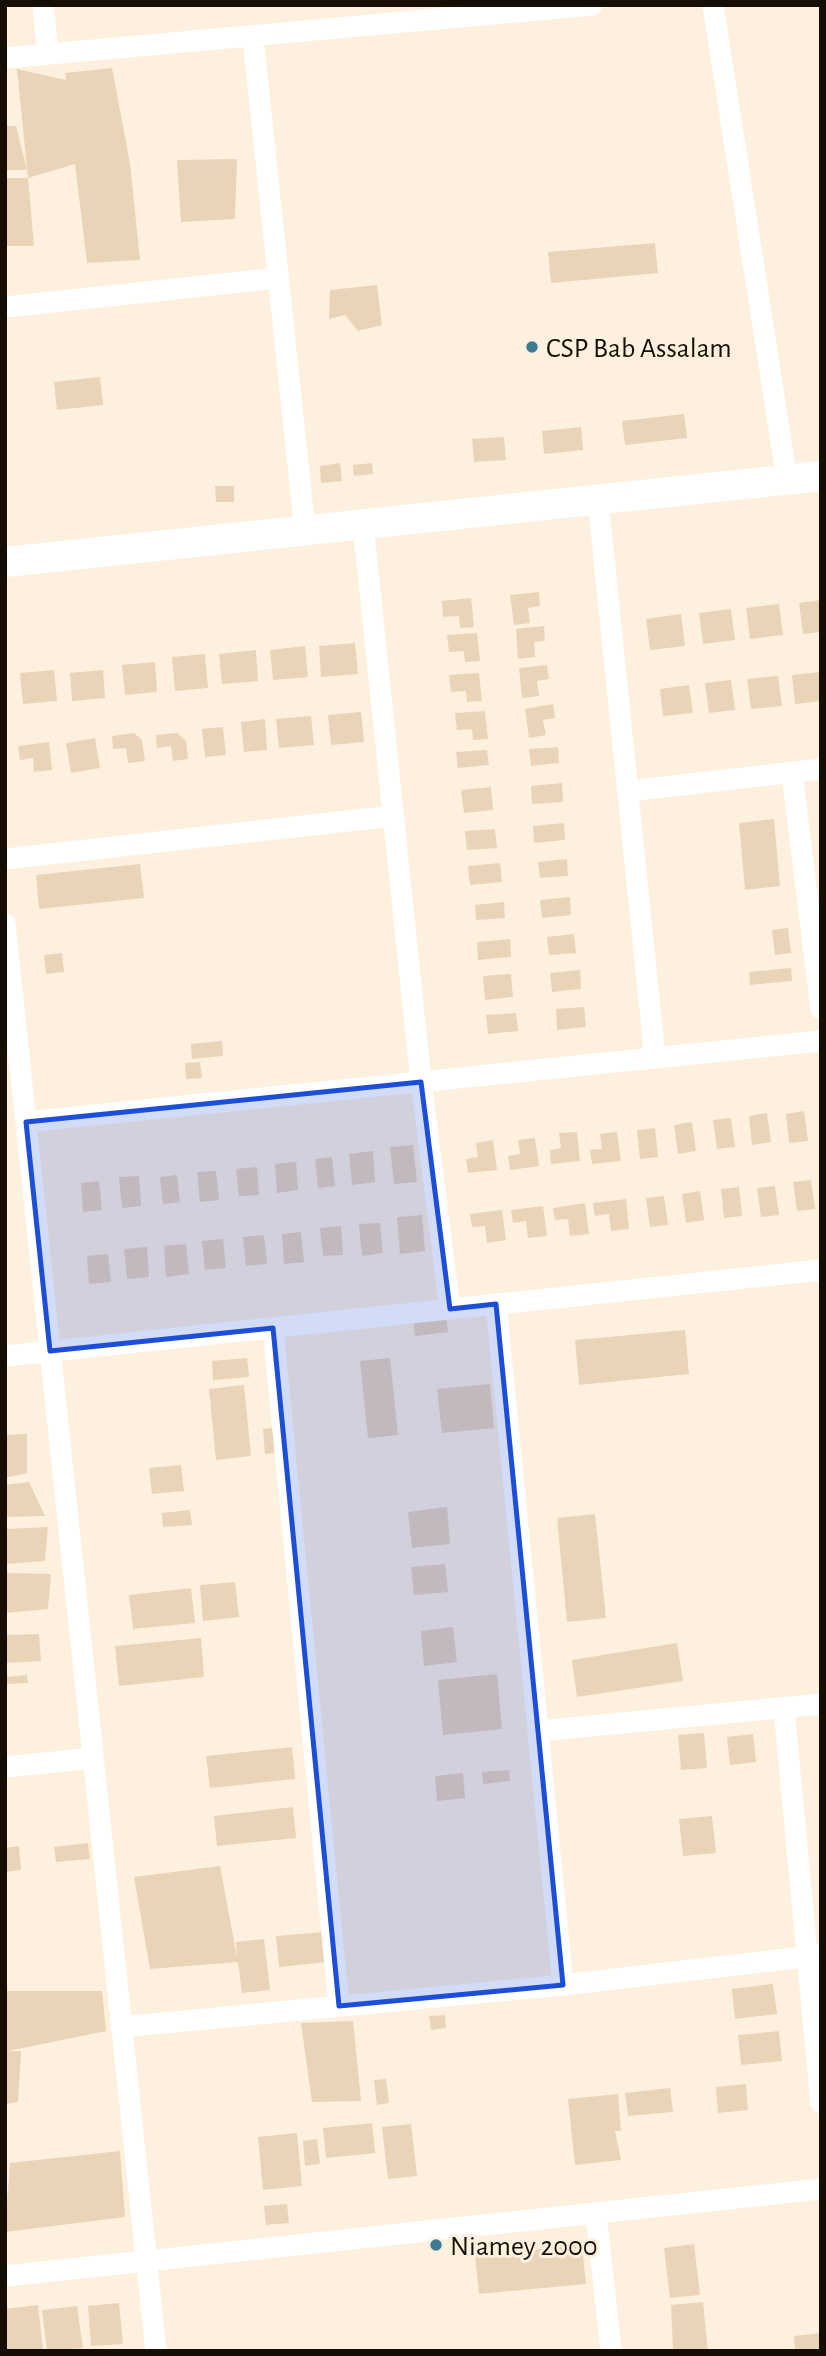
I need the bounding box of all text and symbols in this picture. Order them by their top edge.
place label: CSP Bab Assalam [546,335,732,363]
marker: CSP Bab Assalam [524,339,540,355]
place label: Niamey 2000 [450,2233,598,2261]
marker: Niamey 2000 [428,2237,444,2253]

